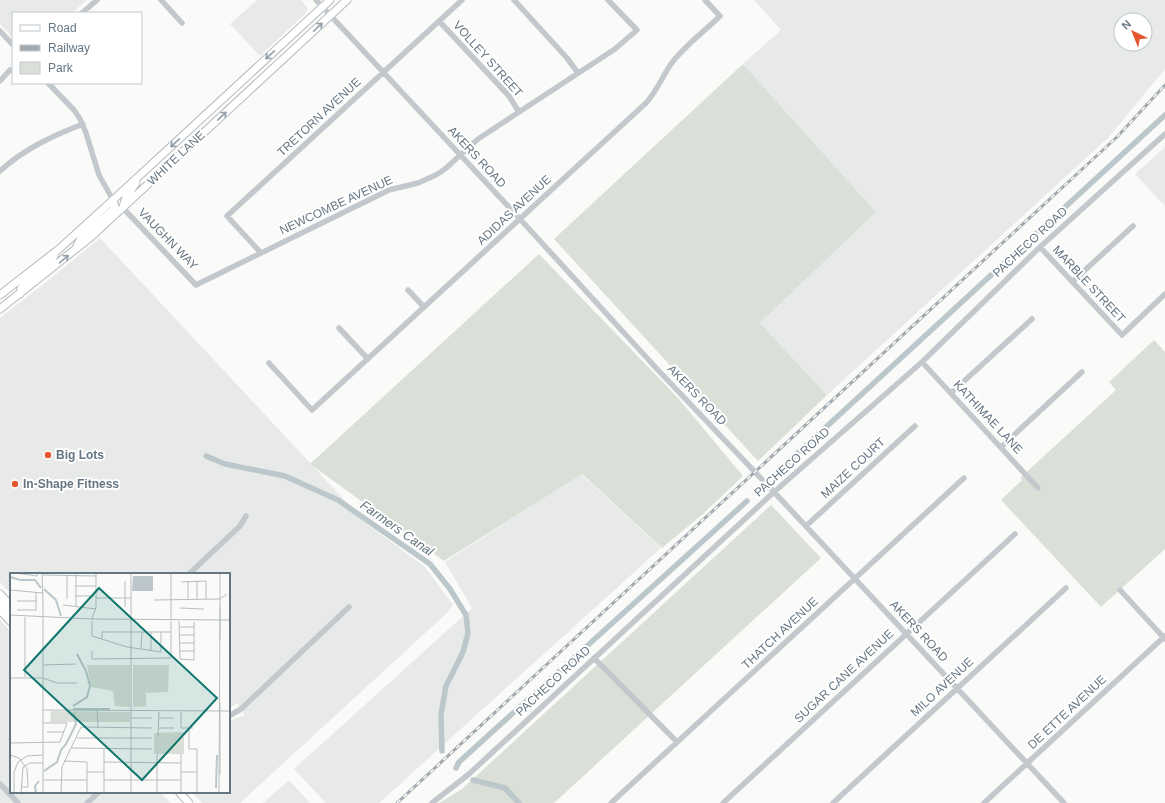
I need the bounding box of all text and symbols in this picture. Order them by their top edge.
legend [12,12,142,84]
north arrow [1113,12,1153,52]
street label: VOLLEY STREET [450,18,526,100]
text: N [1119,18,1133,32]
text: Road [48,21,77,35]
one-way arrow [312,23,323,32]
text: Railway [48,41,90,55]
one-way arrow [265,50,275,60]
text: Park [48,61,74,75]
street label: TRETORN AVENUE [274,75,364,159]
one-way arrow [217,111,227,120]
street label: AKERS ROAD [445,123,509,191]
street label: WHITE LANE [144,128,208,188]
one-way arrow [170,138,180,148]
street label: ADIDAS AVENUE [474,172,554,248]
street label: NEWCOMBE AVENUE [277,173,395,237]
street label: PACHECO ROAD [990,204,1070,280]
street label: VAUGHN WAY [135,205,201,273]
street label: MARBLE STREET [1050,243,1129,326]
one-way arrow [58,255,69,264]
street label: AKERS ROAD [665,362,730,428]
street label: KATHIMAE LANE [950,377,1026,457]
street label: PACHECO ROAD [751,424,833,499]
street label: MAIZE COURT [818,434,888,501]
place label: Big Lots [56,448,104,462]
marker: Big Lots [43,450,53,460]
place label: In-Shape Fitness [23,477,119,491]
marker: In-Shape Fitness [10,479,20,489]
water label: Farmers Canal [357,497,437,559]
inset map [10,573,230,793]
street label: THATCH AVENUE [739,594,821,672]
street label: AKERS ROAD [887,597,951,665]
street label: SUGAR CANE AVENUE [792,626,896,726]
street label: PACHECO ROAD [513,643,593,719]
street label: MILO AVENUE [908,654,976,720]
street label: DE ETTE AVENUE [1025,672,1109,752]

